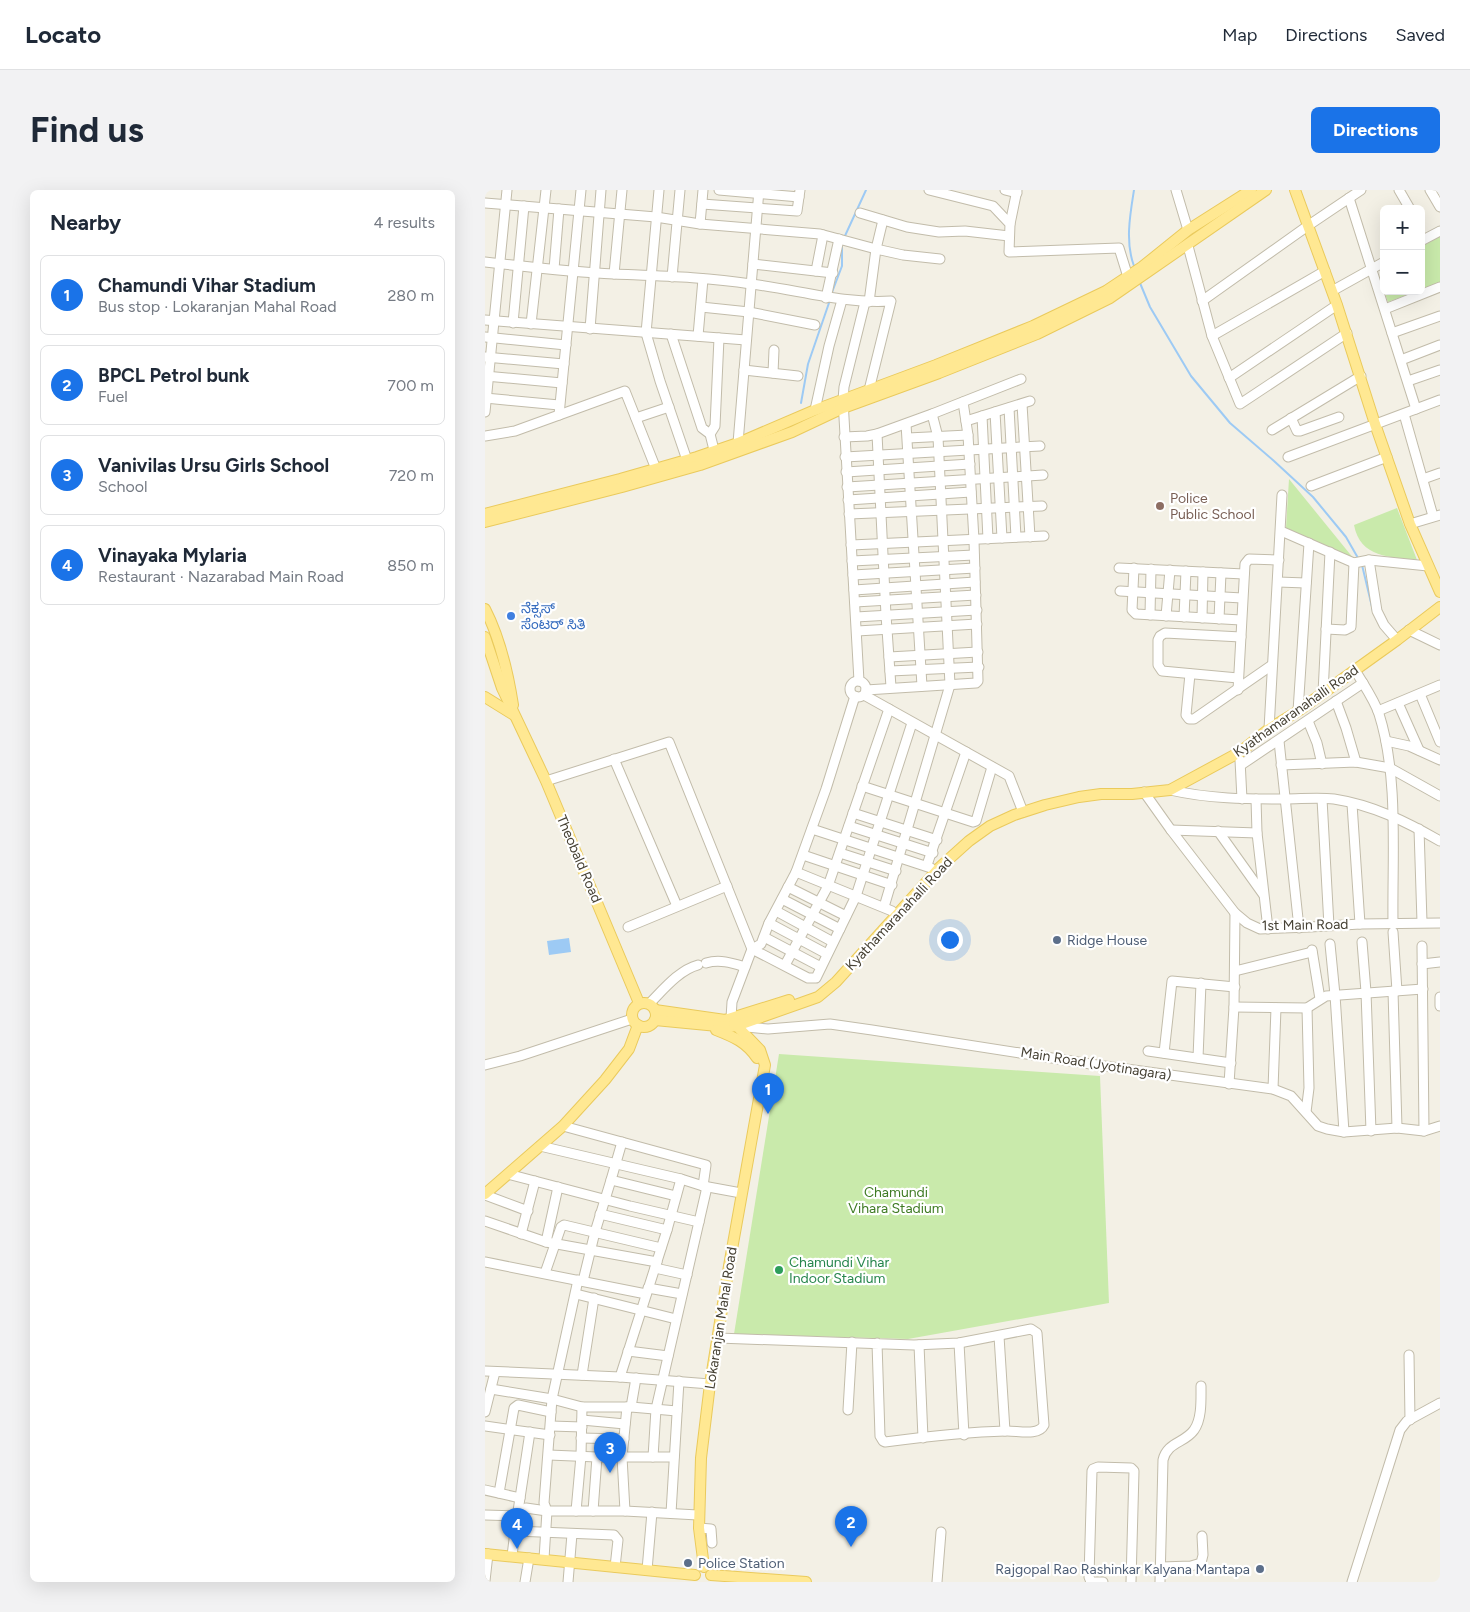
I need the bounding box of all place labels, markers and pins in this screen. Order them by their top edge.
place label: Police Public School [1170,490,1255,523]
marker: Police Public School [1154,500,1166,512]
place label: ನೆಕ್ಸಸ್ ಸೆಂಟರ್ ಸಿತಿ [521,600,586,633]
marker: ನೆಕ್ಸಸ್ ಸೆಂಟರ್ ಸಿತಿ [505,610,517,622]
place label: Ridge House [1067,932,1148,949]
marker: Ridge House [1051,934,1063,946]
pin: 1 [752,1073,784,1114]
place label: Chamundi Vihar Indoor Stadium [789,1254,889,1287]
marker: Chamundi Vihar Indoor Stadium [773,1264,785,1276]
pin: 3 [594,1432,626,1473]
pin: 2 [835,1506,867,1547]
pin: 4 [501,1508,533,1549]
place label: Police Station [698,1555,785,1572]
marker: Police Station [682,1557,694,1569]
place label: Rajgopal Rao Rashinkar Kalyana Mantapa [995,1561,1250,1578]
marker: Rajgopal Rao Rashinkar Kalyana Mantapa [1254,1563,1266,1575]

